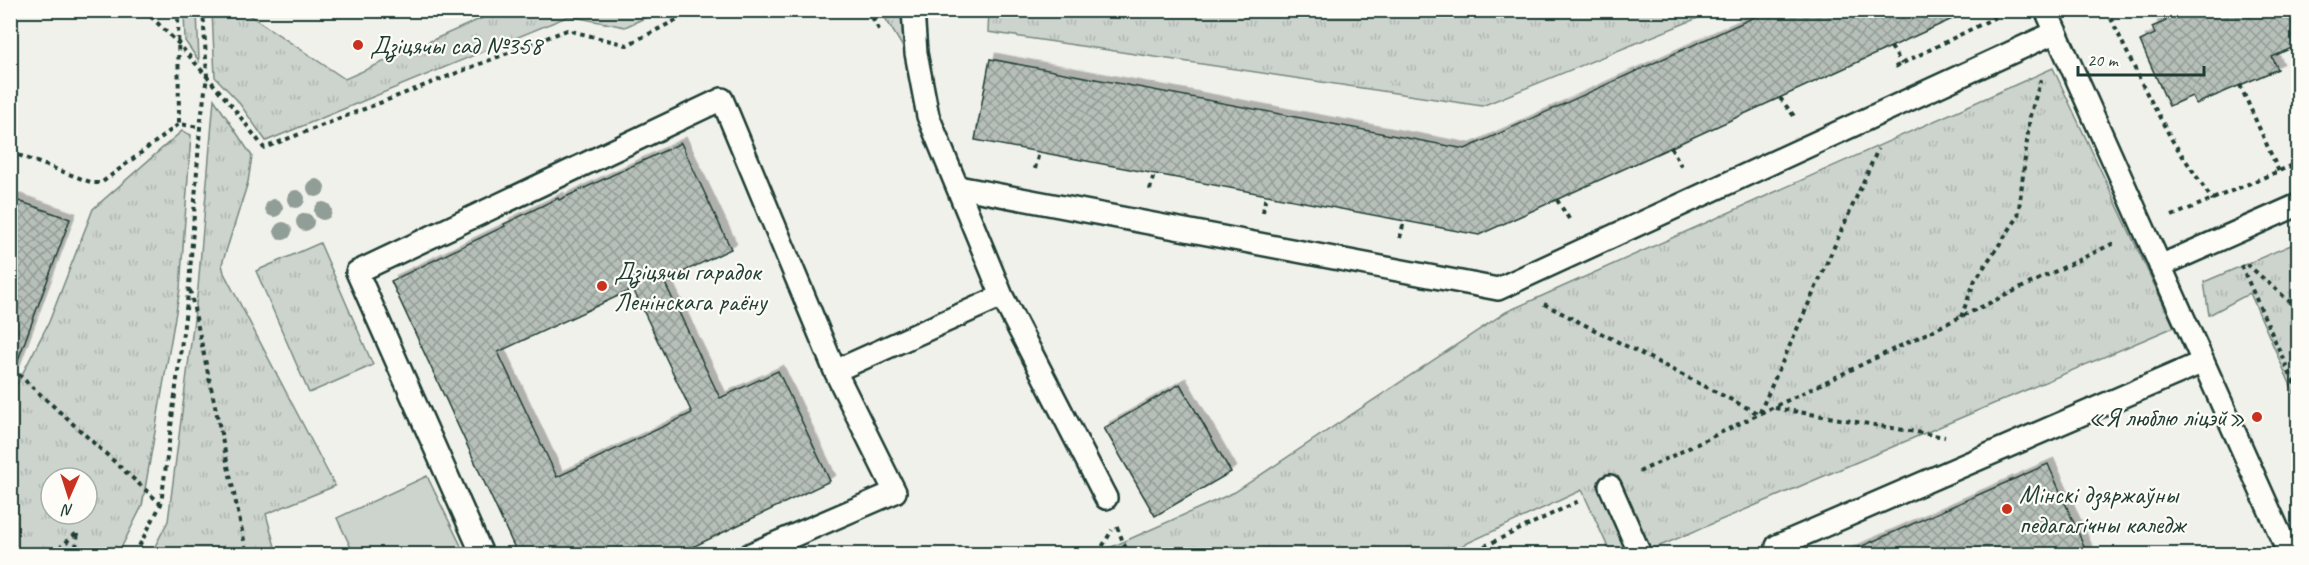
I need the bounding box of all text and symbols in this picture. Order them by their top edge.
place label: Дзіцячы сад №358 [370,29,544,63]
marker: Дзіцячы сад №358 [351,38,365,52]
scale bar [2078,39,2204,77]
text: 20 m [2087,49,2120,71]
place label: Дзіцячы гарадок Ленінскага раёну [614,255,769,318]
marker: Дзіцячы гарадок Ленінскага раёну [595,279,609,293]
place label: «Я люблю ліцэй» [2088,401,2245,434]
marker: «Я люблю ліцэй» [2250,410,2264,424]
north arrow [39,466,99,526]
place label: Мінскі дзяржаўны педагагічны каледж [2019,478,2188,541]
text: N [60,500,74,520]
marker: Мінскі дзяржаўны педагагічны каледж [2000,502,2014,516]

